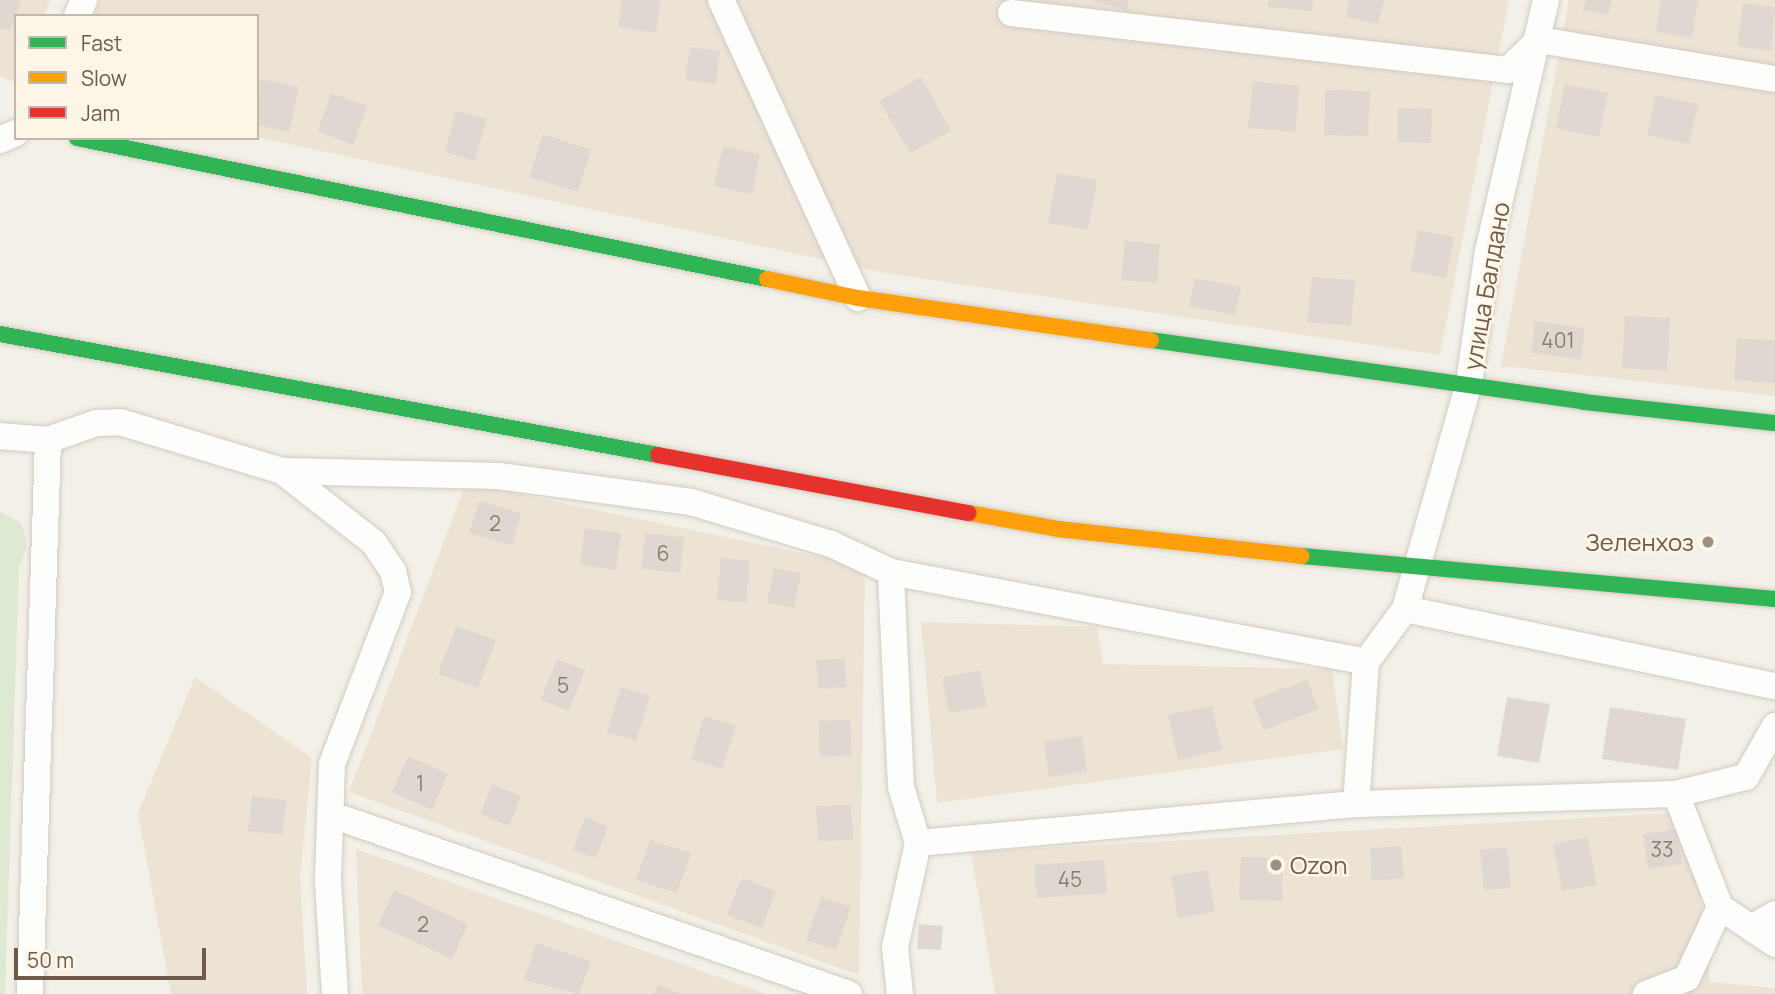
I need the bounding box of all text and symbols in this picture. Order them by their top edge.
legend [14,14,259,140]
text: Fast [81,29,122,57]
text: Slow [81,64,127,92]
text: Jam [81,99,120,127]
street label: улица Балдано [1457,200,1515,372]
house number: 401 [1541,327,1575,353]
house number: 2 [489,510,501,536]
place label: Зеленхоз [1585,528,1694,556]
marker: Зеленхоз [1700,534,1716,550]
house number: 6 [656,540,670,566]
house number: 5 [557,672,569,698]
house number: 1 [416,770,424,796]
house number: 33 [1650,836,1674,862]
place label: Ozon [1290,851,1348,879]
marker: Ozon [1268,857,1284,873]
house number: 45 [1058,866,1082,892]
house number: 2 [417,911,429,937]
scale bar [18,934,210,978]
text: 50 m [27,946,74,974]

